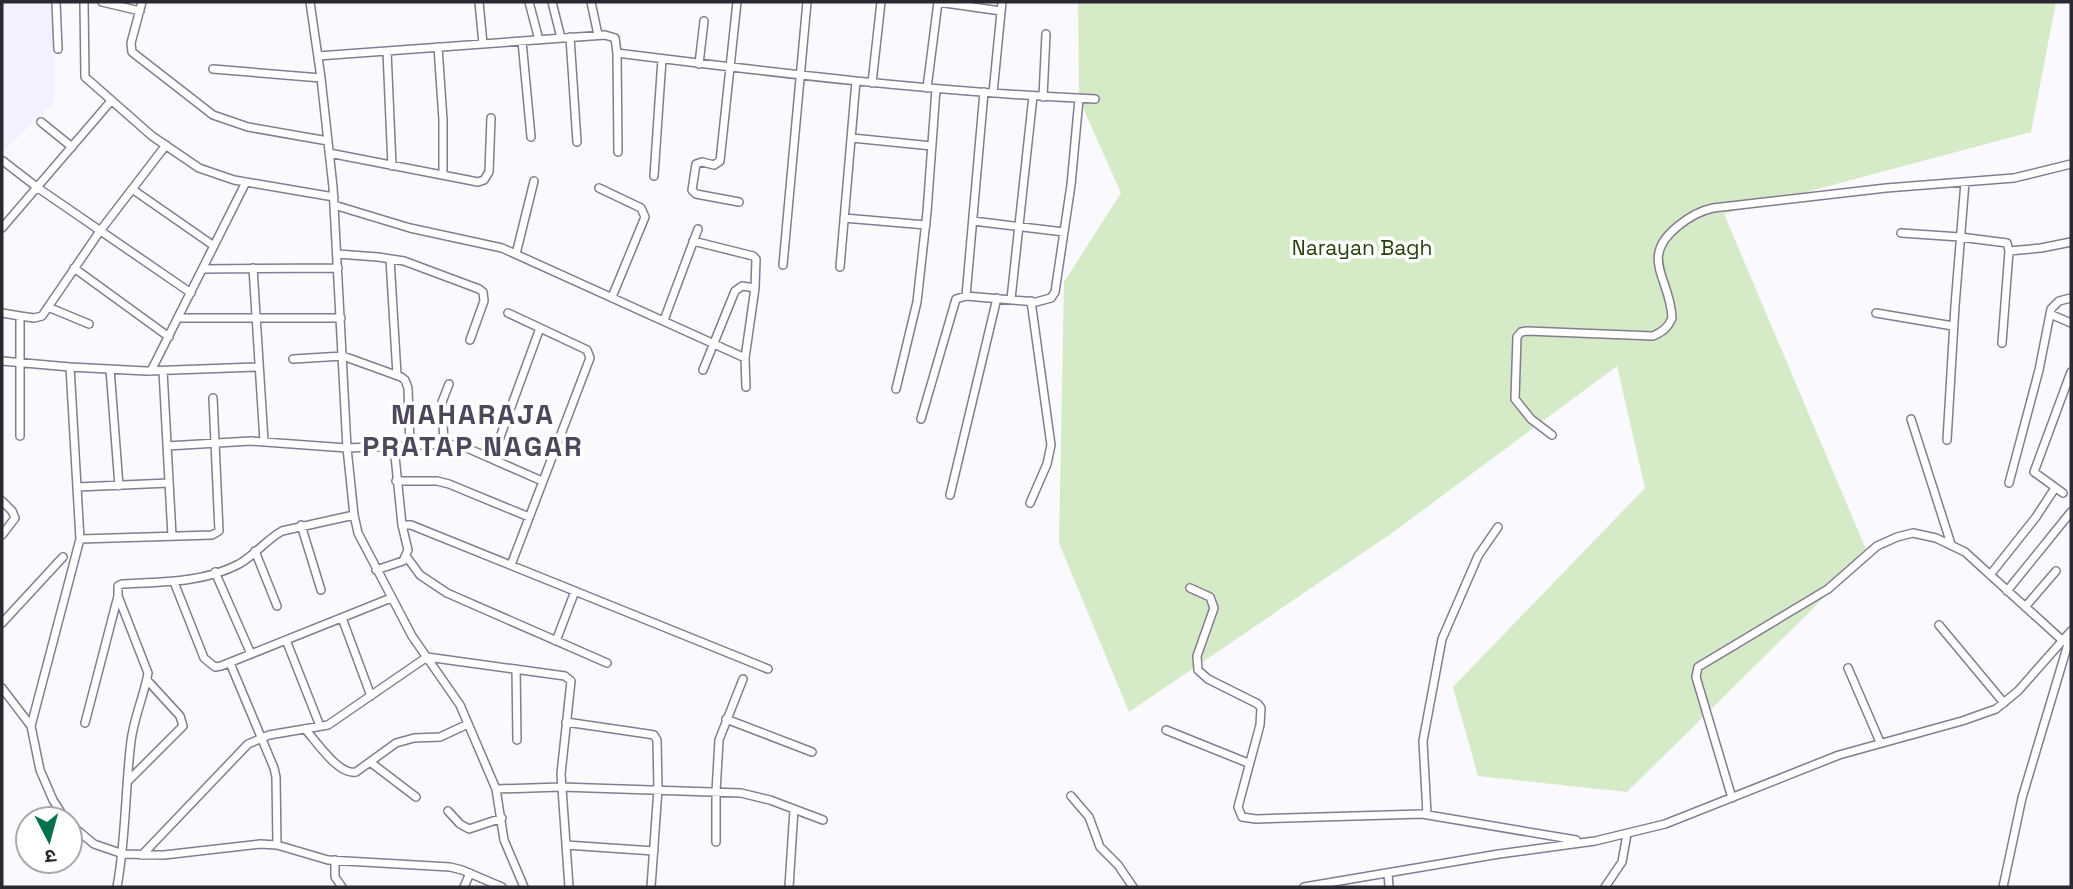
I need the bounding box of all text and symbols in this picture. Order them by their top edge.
park label: Narayan Bagh [1292,234,1432,261]
district label: MAHARAJA PRATAP NAGAR [362,396,584,464]
north arrow [14,805,84,875]
text: उ [43,843,58,870]

